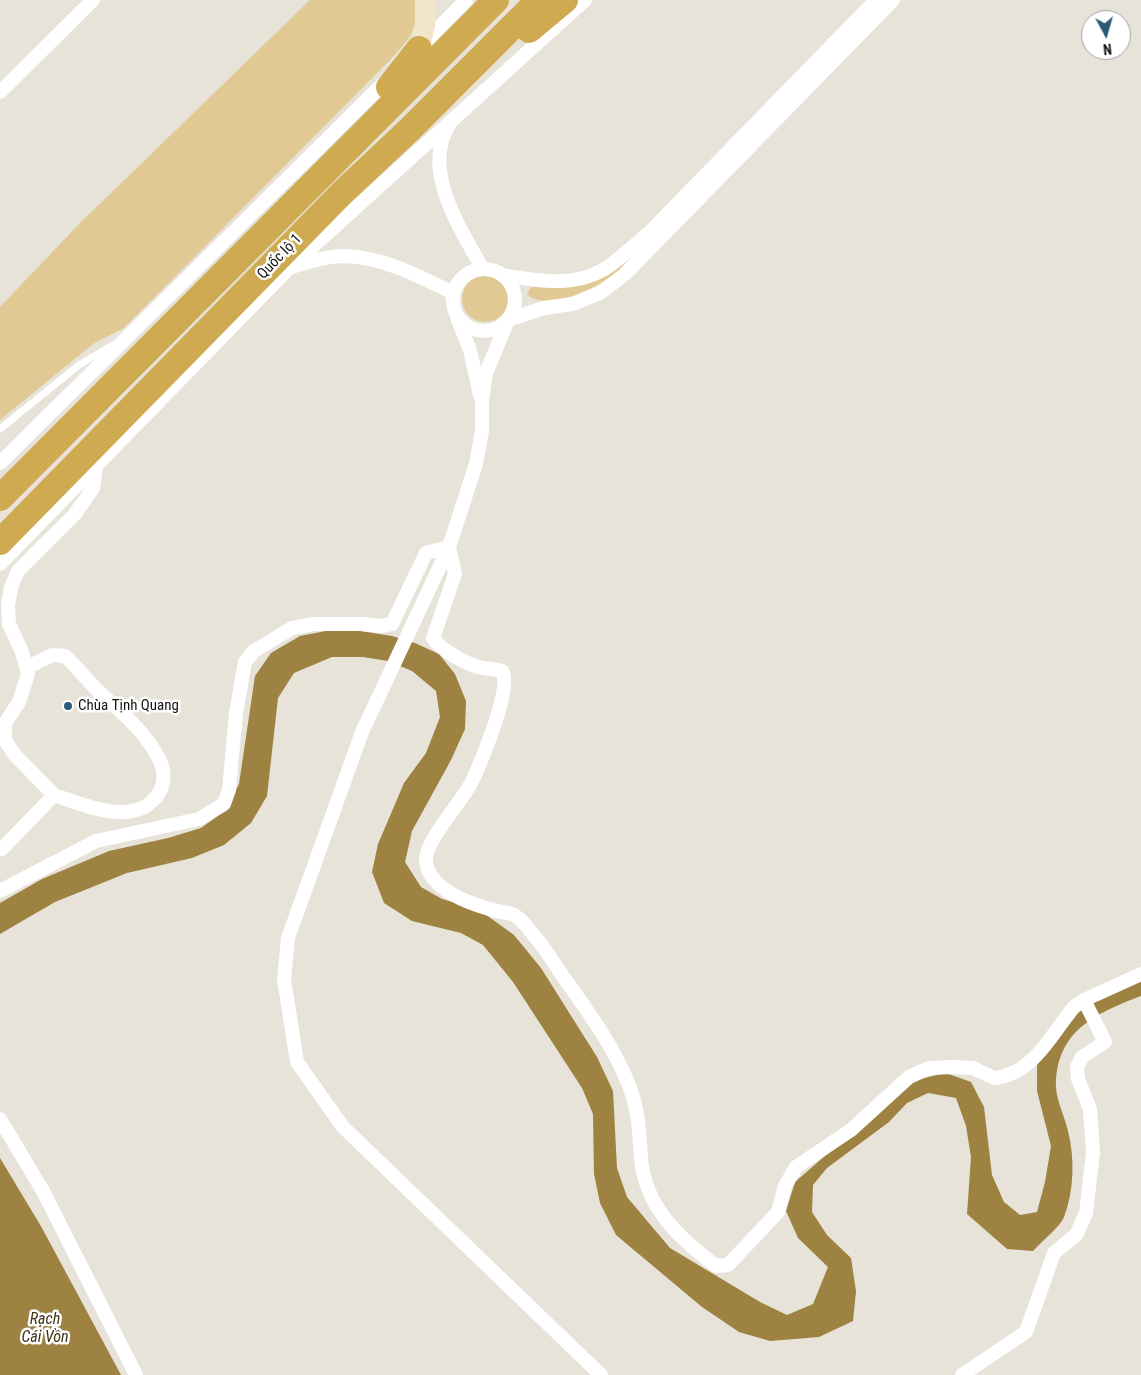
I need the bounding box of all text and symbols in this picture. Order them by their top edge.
north arrow [1081,10,1131,60]
text: N [1102,41,1113,57]
street label: Quốc lộ 1 [254,231,306,283]
place label: Chùa Tịnh Quang [78,697,179,715]
marker: Chùa Tịnh Quang [62,700,74,712]
water label: Rạch Cái Vồn [21,1310,69,1348]

